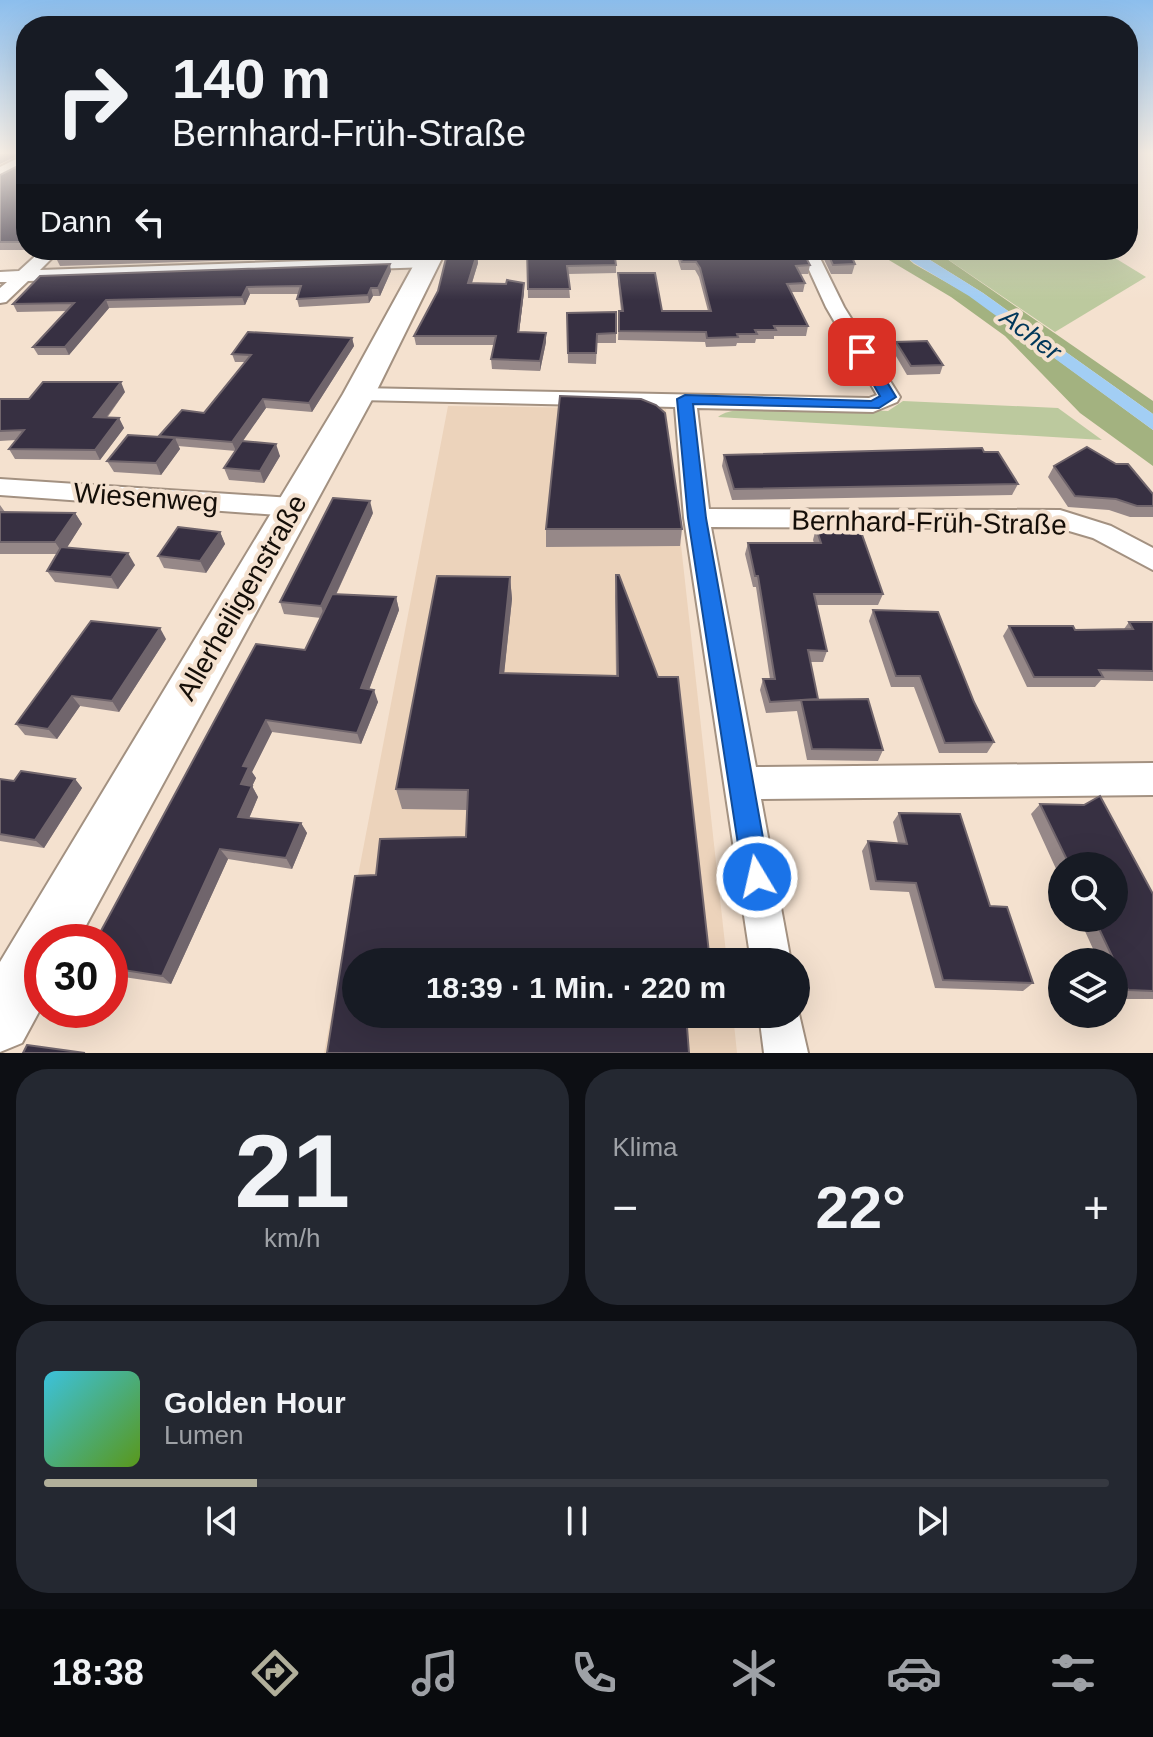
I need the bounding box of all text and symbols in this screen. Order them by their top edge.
text: 140 m [172,47,331,110]
icon: right [40,48,144,152]
text: Bernhard-Früh-Straße [172,113,526,154]
icon: left [128,200,172,244]
text: Dann [40,205,112,238]
water label: Acher [993,300,1068,367]
pin [828,318,896,386]
icon: arrive [840,330,884,374]
street label: Wiesenweg [73,477,219,518]
street label: Allerheiligenstraße [170,489,313,705]
street label: Bernhard-Früh-Straße [791,505,1067,540]
position arrow [715,835,799,919]
map controls [1048,852,1128,1028]
button: search [1048,852,1128,932]
speed limit sign: 30 [24,924,128,1028]
button: layers [1048,948,1128,1028]
text: 18:39 · 1 Min. · 220 m [426,971,726,1004]
text: 21 [234,1113,350,1229]
text: Klima [613,1132,678,1162]
text: 22° [815,1174,906,1241]
text: − [613,1183,638,1232]
text: + [1083,1183,1109,1232]
text: km/h [264,1223,320,1253]
text: Golden Hour [164,1386,346,1419]
text: Lumen [164,1420,244,1450]
icon: previous [200,1499,244,1543]
icon: pause [555,1499,599,1543]
icon: next [910,1499,954,1543]
icon: directions [247,1645,303,1701]
icon: music [407,1645,463,1701]
icon: phone [566,1645,622,1701]
icon: climate [726,1645,782,1701]
icon: car [886,1645,942,1701]
icon: filters [1045,1645,1101,1701]
text: 18:38 [52,1652,144,1693]

